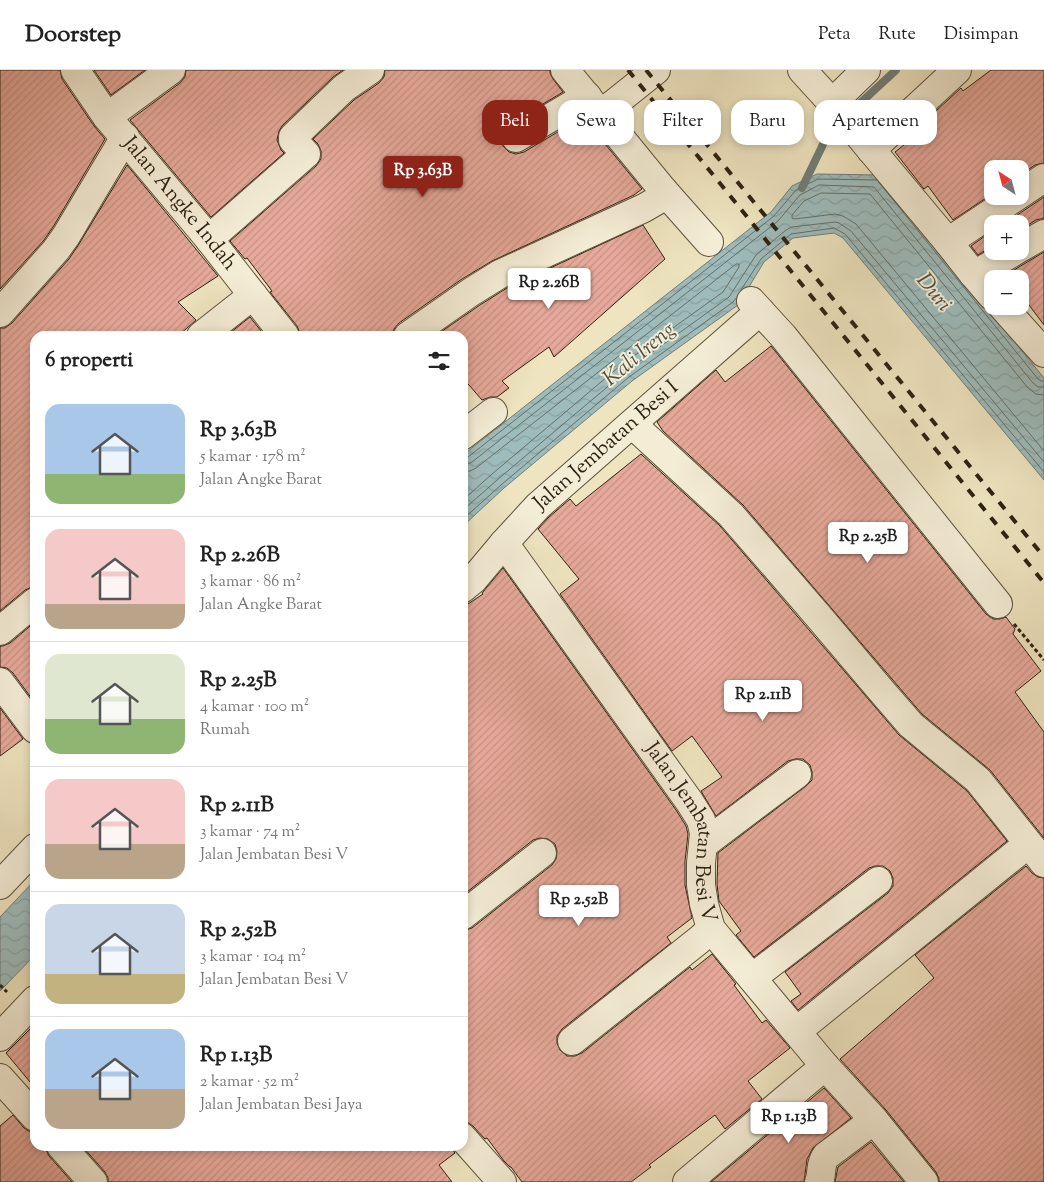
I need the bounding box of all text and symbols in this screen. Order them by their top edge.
text: Doorstep [25,18,121,52]
text: Peta [818,22,850,48]
text: Rute [878,22,916,48]
text: Disimpan [944,22,1019,48]
chip: Beli [482,100,548,145]
chip: Sewa [558,100,634,145]
chip: Filter [644,100,721,145]
chip: Baru [731,100,804,145]
chip: Apartemen [814,100,937,145]
street label: Jalan Angke Indah [114,130,244,277]
pin: Rp 3.63B [371,156,475,198]
text: Rp 3.63B [394,160,452,183]
north arrow [984,160,1029,205]
map controls [984,160,1029,315]
button: + [984,215,1029,260]
water label: Duri [908,267,958,319]
pin: Rp 2.26B [497,268,601,310]
button: − [984,270,1029,315]
text: Rp 2.26B [519,272,579,295]
water label: Kali Ireng [597,315,684,395]
text: 6 properti [45,346,133,376]
icon: filters [425,347,453,375]
street label: Jalan Jembatan Besi I [527,373,686,519]
text: Rp 3.63B [200,416,277,446]
icon: home [85,424,145,484]
text: 5 kamar · 178 m² [200,446,306,469]
text: Jalan Angke Barat [200,469,322,492]
pin: Rp 2.25B [816,522,920,564]
text: Rp 2.25B [839,526,897,549]
text: Rp 2.26B [200,541,280,571]
icon: home [85,549,145,609]
text: 3 kamar · 86 m² [200,571,301,594]
text: Jalan Angke Barat [200,594,322,617]
text: Rp 2.25B [200,666,276,696]
icon: home [85,674,145,734]
pin: Rp 2.11B [711,680,815,722]
text: Rp 2.11B [735,684,791,707]
text: 4 kamar · 100 m² [200,696,309,719]
text: Rumah [200,719,250,742]
street label: Jalan Jembatan Besi V [636,735,724,926]
text: Rp 2.11B [200,791,274,821]
icon: home [85,799,145,859]
text: 3 kamar · 74 m² [200,821,300,844]
text: Jalan Jembatan Besi V [200,844,348,867]
pin: Rp 2.52B [527,884,631,927]
text: Rp 2.52B [550,889,608,912]
text: Rp 2.52B [200,916,276,946]
icon: home [85,924,145,984]
text: 3 kamar · 104 m² [200,946,306,969]
text: Jalan Jembatan Besi V [200,969,348,992]
text: Rp 1.13B [200,1041,272,1071]
icon: home [85,1049,145,1109]
text: 2 kamar · 52 m² [200,1071,299,1094]
text: Jalan Jembatan Besi Jaya [200,1094,362,1117]
pin: Rp 1.13B [737,1102,841,1144]
text: Rp 1.13B [761,1106,817,1129]

